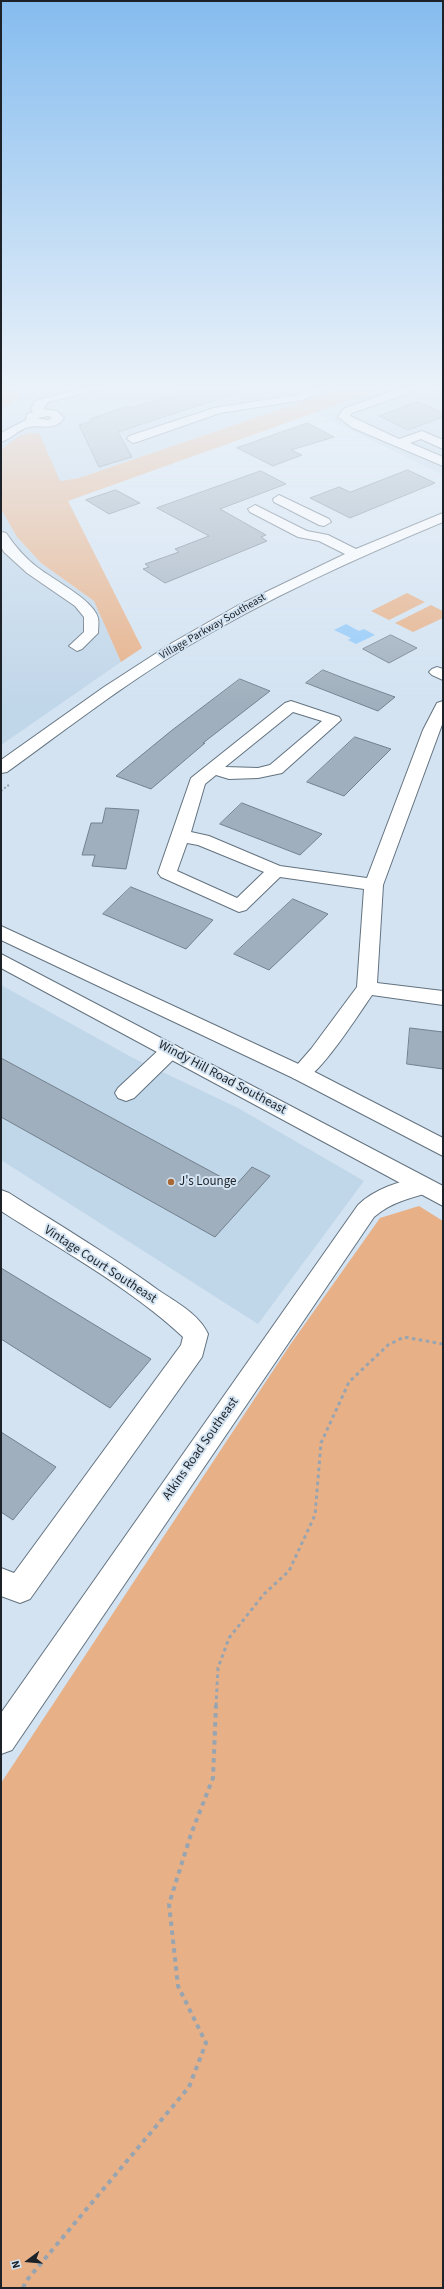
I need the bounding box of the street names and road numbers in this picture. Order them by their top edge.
street label: Village Parkway Southeast [158,591,268,663]
street label: Windy Hill Road Southeast [155,1038,289,1118]
street label: Vintage Court Southeast [41,1223,159,1307]
street label: Atkins Road Southeast [160,1395,242,1503]

